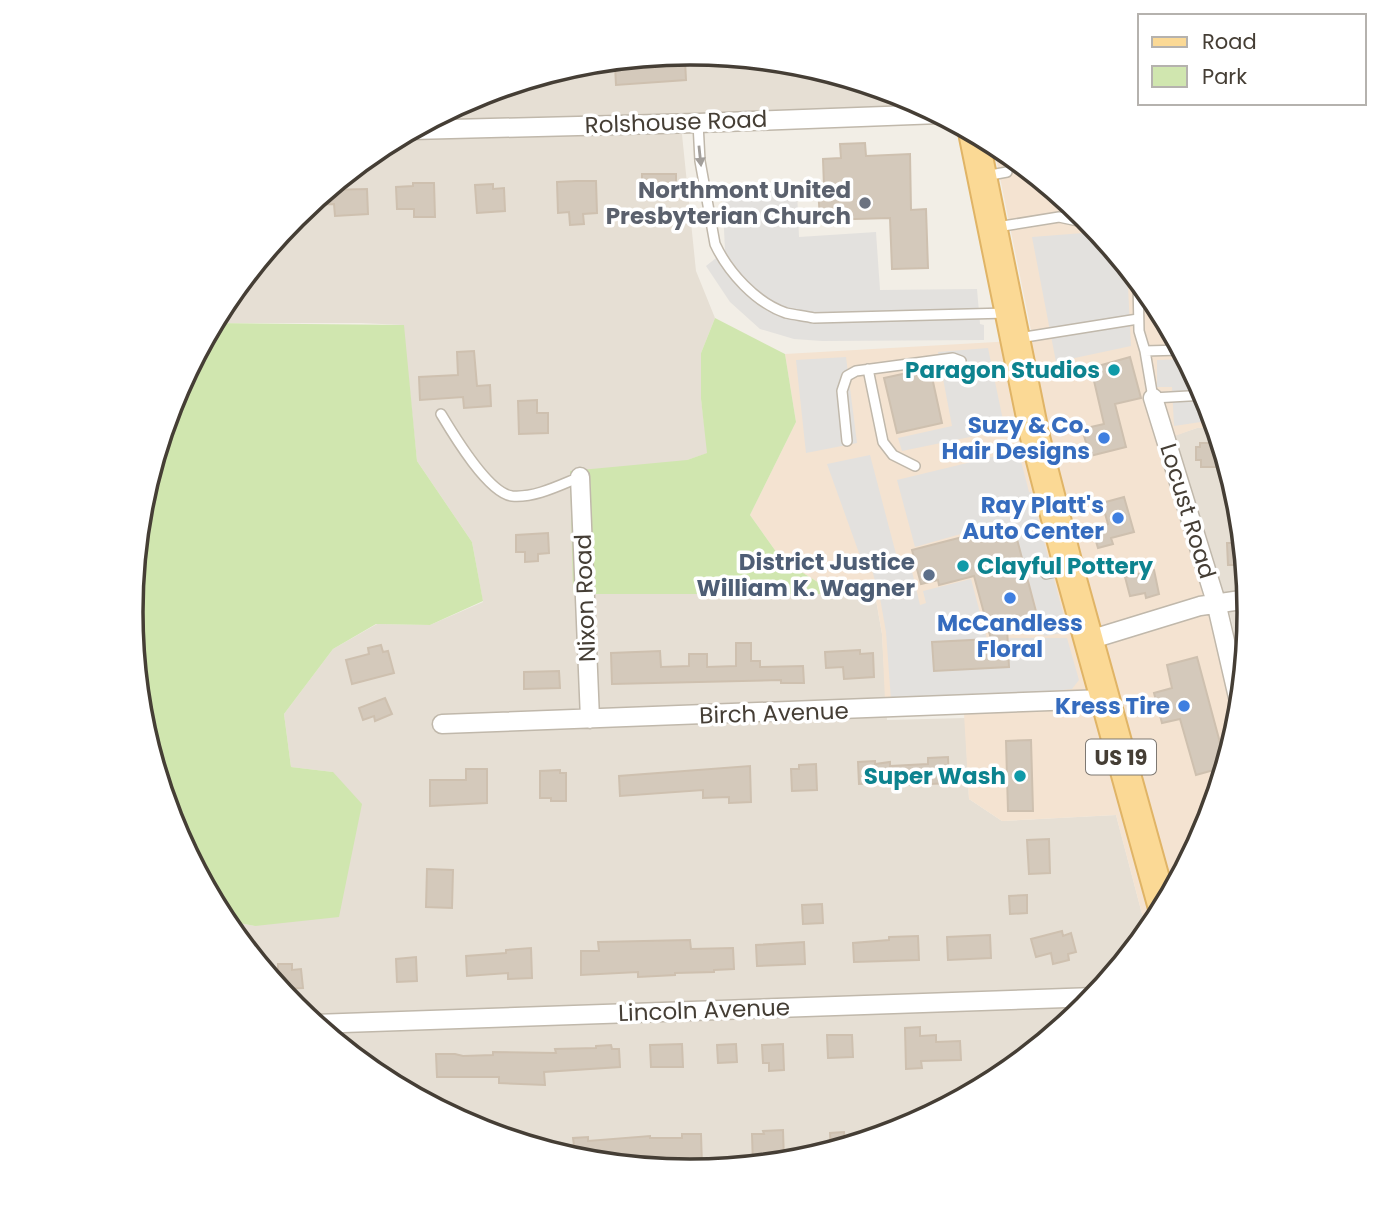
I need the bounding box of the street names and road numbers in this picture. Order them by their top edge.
street label: Rolshouse Road [584,103,768,141]
street label: Locust Road [1152,440,1224,582]
street label: Nixon Road [567,533,603,663]
street label: Birch Avenue [699,694,849,732]
road number: US 19 [1086,740,1156,774]
street label: Lincoln Avenue [618,991,790,1029]

